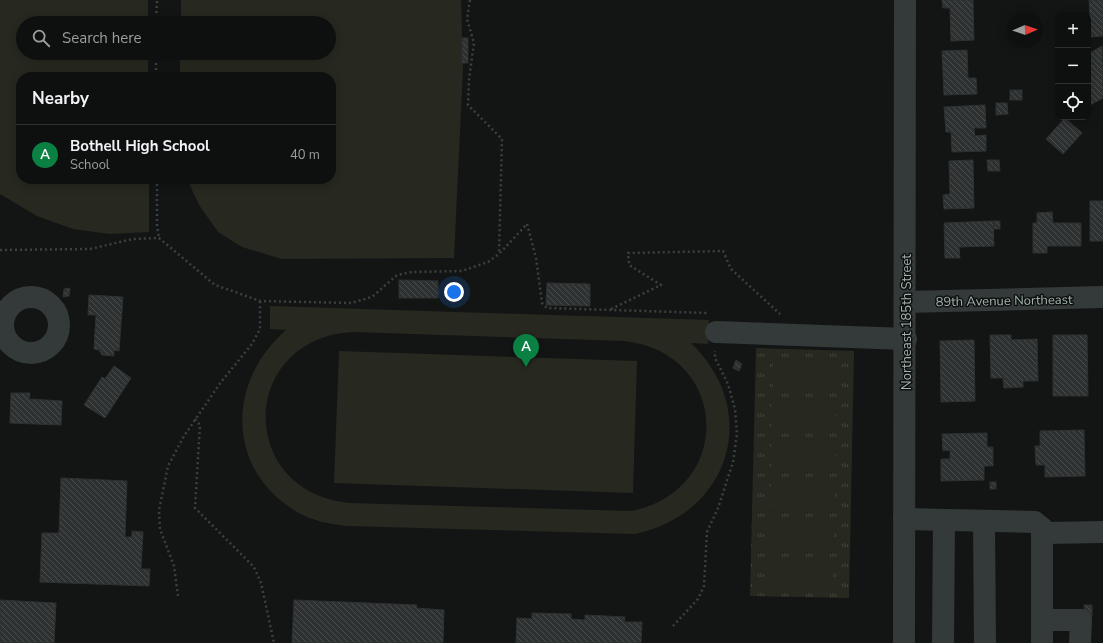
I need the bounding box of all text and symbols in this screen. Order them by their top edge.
north arrow [1007,12,1043,48]
map controls [1055,12,1091,120]
button: + [1055,12,1091,48]
search box [16,16,336,60]
icon: search [30,27,52,49]
text: Search here [62,28,142,48]
button: − [1055,48,1091,84]
button: locate [1055,84,1091,120]
text: Nearby [32,87,89,110]
text: Bothell High School [70,136,210,156]
text: A [40,146,50,164]
text: 40 m [290,146,320,164]
text: School [70,156,110,174]
street label: Northeast 185th Street [898,254,916,390]
your location [444,282,464,302]
street label: 89th Avenue Northeast [935,291,1073,311]
pin: A [513,334,539,367]

